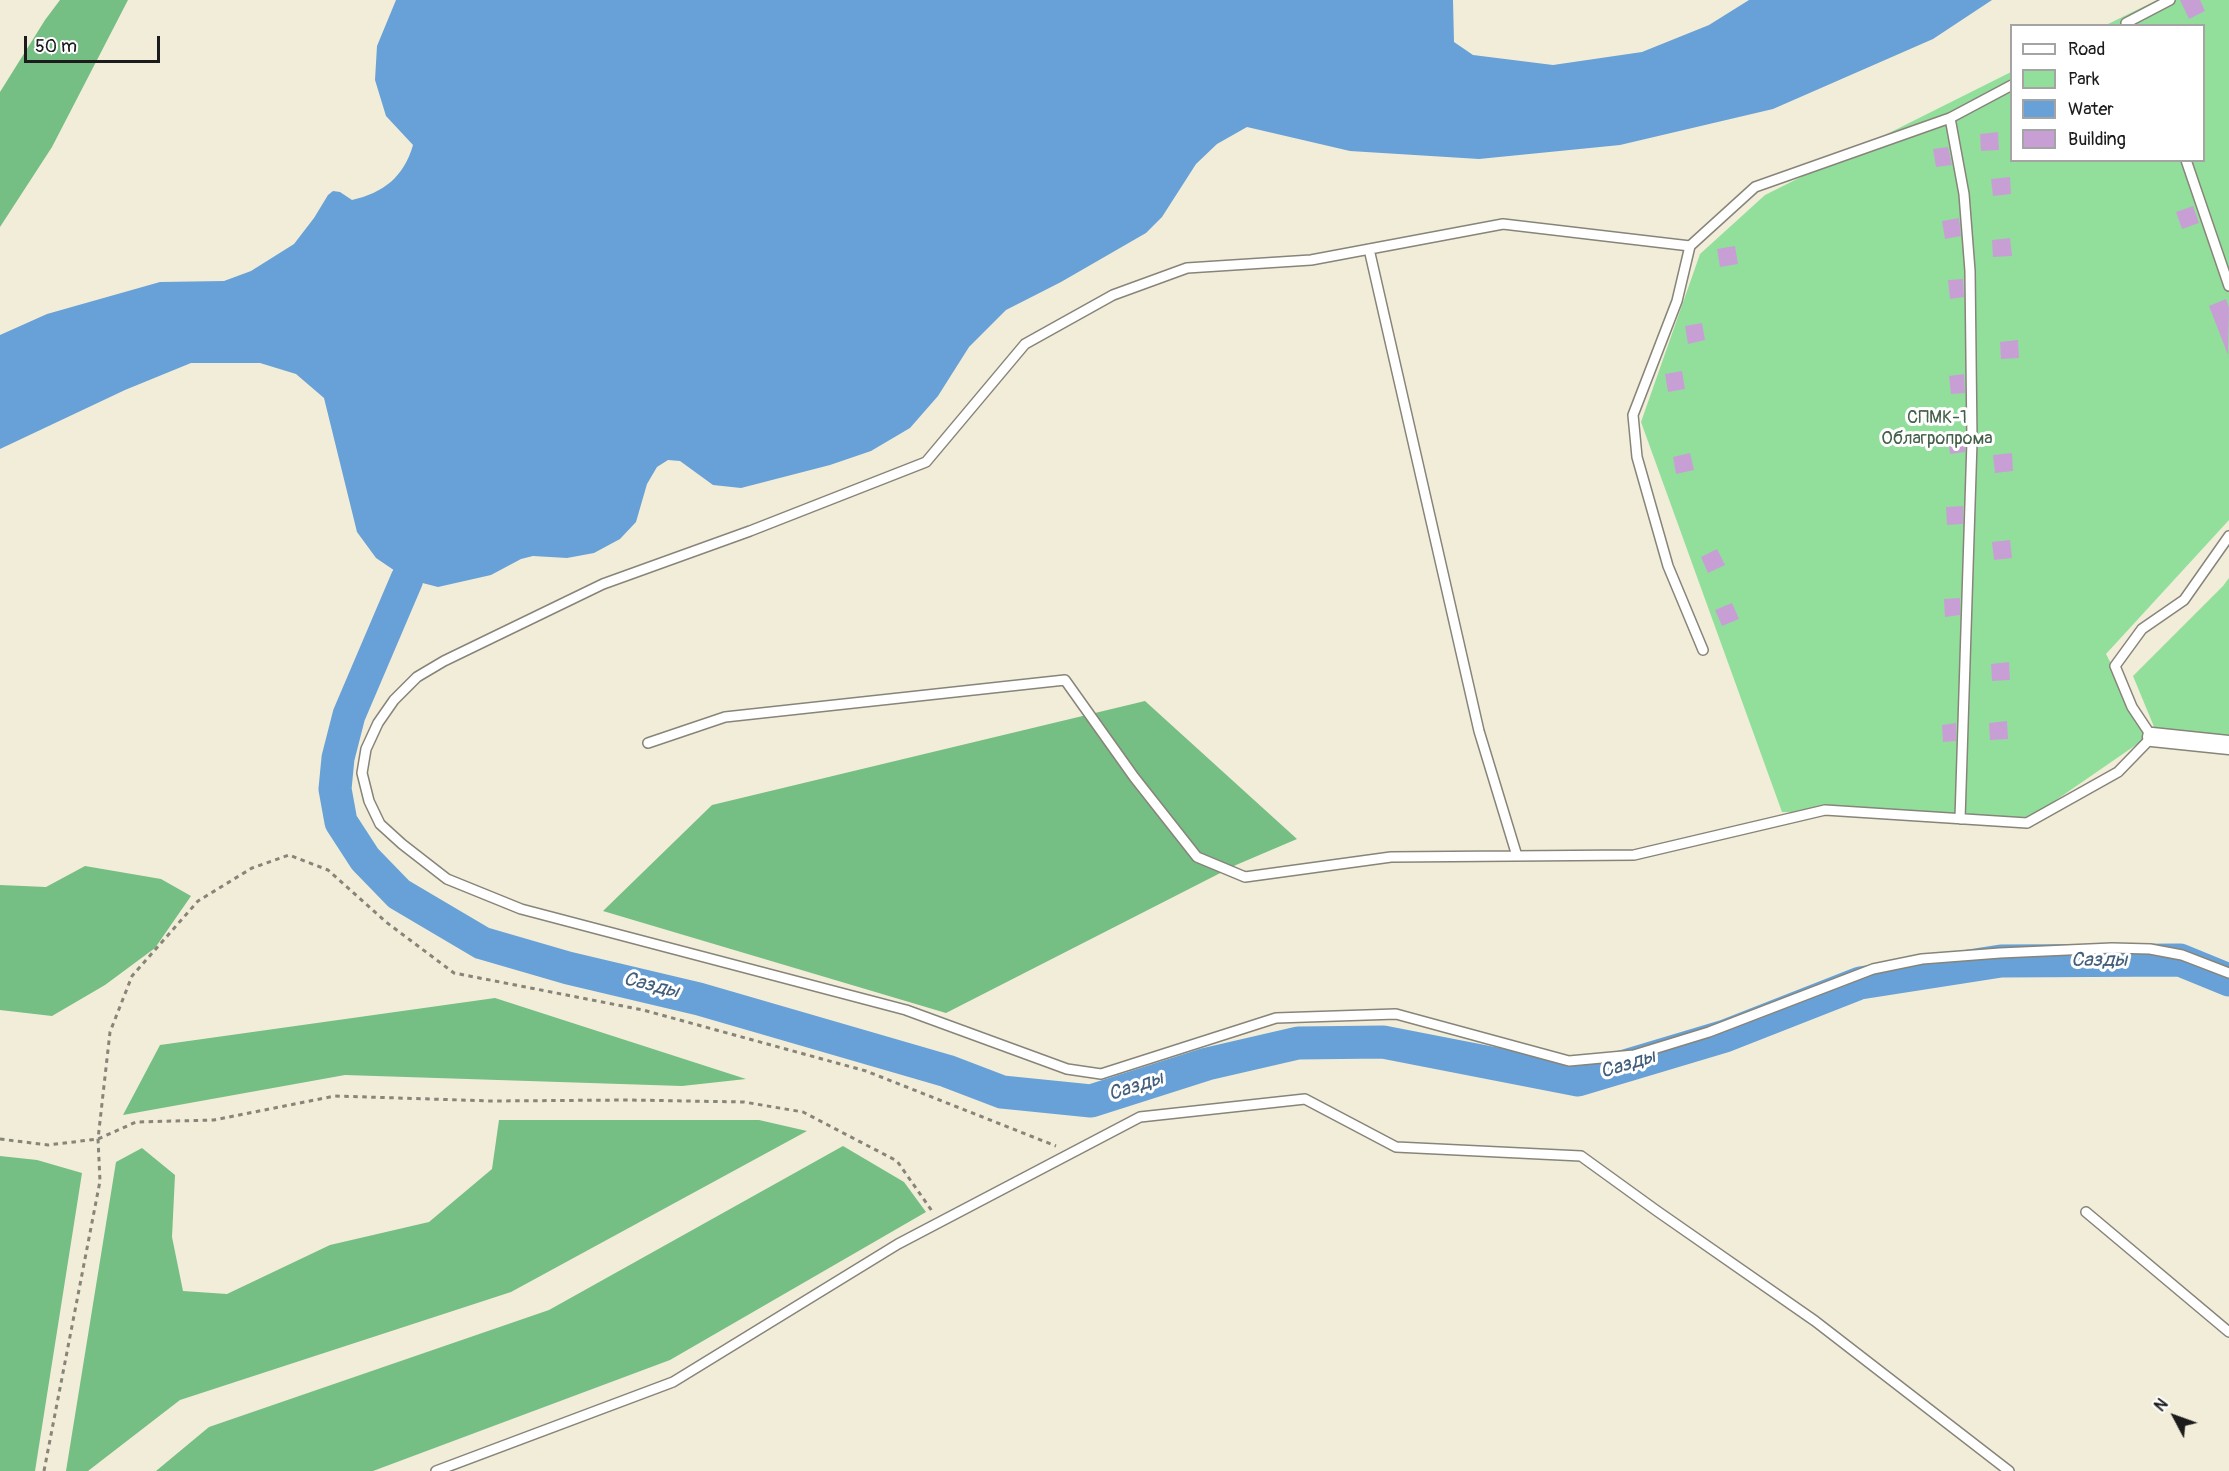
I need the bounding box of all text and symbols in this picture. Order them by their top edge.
scale bar [27,24,164,62]
legend [2010,24,2205,162]
text: 50 m [35,35,77,58]
text: Road [2068,38,2105,61]
text: Park [2068,68,2100,91]
text: Water [2068,98,2114,121]
text: Building [2068,128,2126,151]
park label: СПМК-1 Облагропрома [1881,407,1993,450]
water label: Сазды [2071,949,2127,973]
water label: Сазды [621,968,681,1004]
water label: Сазды [1598,1045,1658,1085]
water label: Сазды [1106,1067,1166,1107]
north arrow [2145,1387,2205,1447]
text: N [2150,1395,2173,1416]

